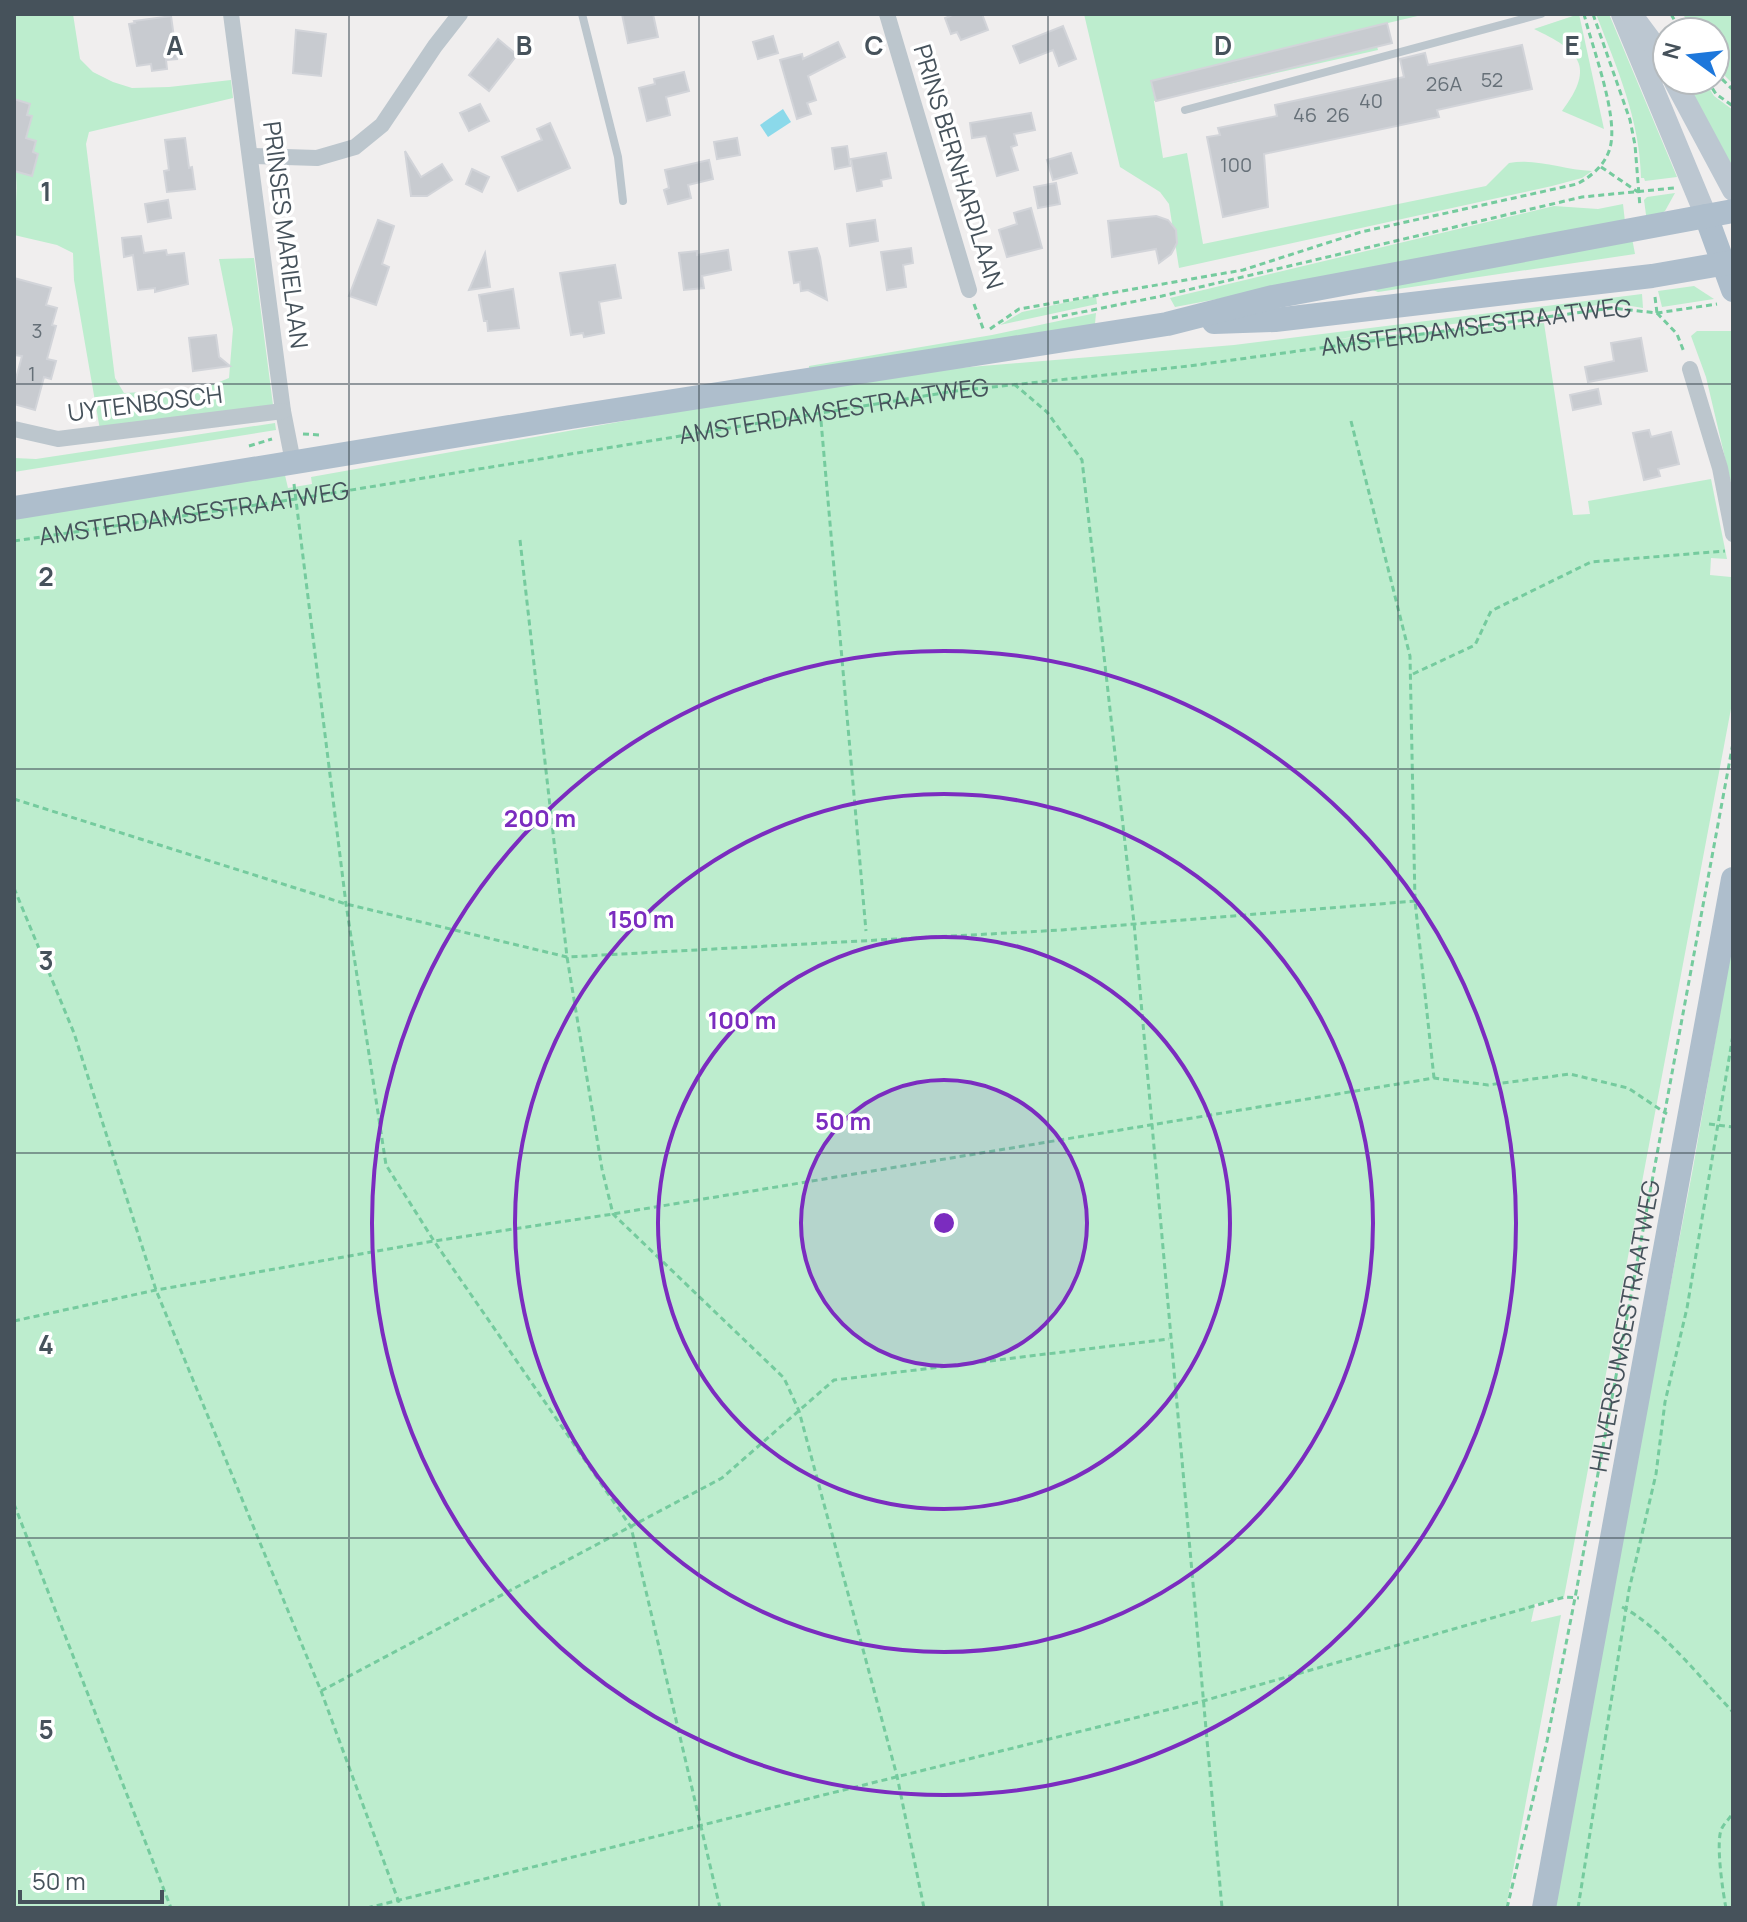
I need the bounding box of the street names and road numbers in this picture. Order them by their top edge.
street label: PRINS BERNHARDLAAN [907,40,1012,293]
street label: PRINSES MARIELAAN [256,119,317,350]
street label: AMSTERDAMSESTRAATWEG [1319,290,1633,363]
street label: AMSTERDAMSESTRAATWEG [676,370,990,451]
street label: UYTENBOSCH [65,377,224,428]
street label: AMSTERDAMSESTRAATWEG [37,473,351,552]
street label: HILVERSUMSESTRAATWEG [1581,1177,1667,1474]

